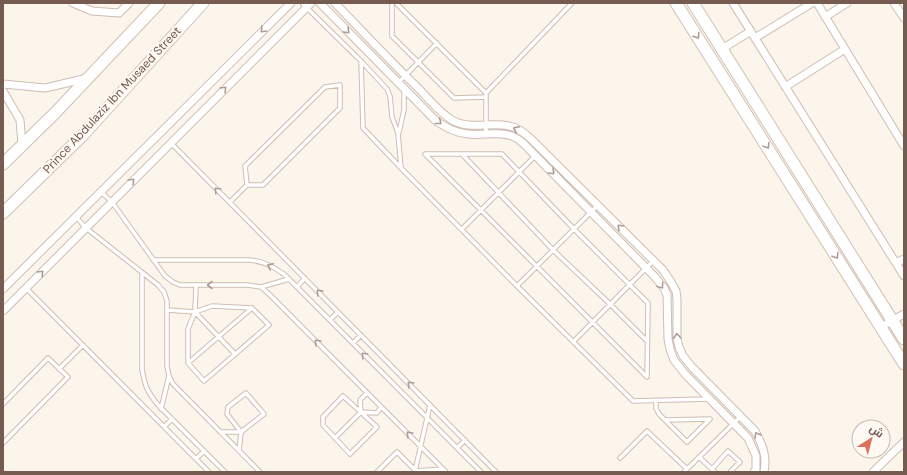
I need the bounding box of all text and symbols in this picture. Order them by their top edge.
street label: Prince Abdulaziz Ibn Musaed Street [39,23,185,177]
one-way arrow [260,26,268,33]
one-way arrow [342,26,350,34]
one-way arrow [692,32,700,39]
one-way arrow [219,86,227,94]
one-way arrow [435,118,442,125]
one-way arrow [512,126,520,134]
one-way arrow [762,142,769,149]
one-way arrow [547,167,555,175]
one-way arrow [127,178,135,186]
one-way arrow [215,187,222,195]
one-way arrow [617,224,625,232]
one-way arrow [831,252,839,259]
one-way arrow [267,263,275,271]
one-way arrow [36,270,43,278]
one-way arrow [207,281,213,289]
one-way arrow [657,281,664,288]
one-way arrow [316,289,324,297]
one-way arrow [673,333,681,339]
one-way arrow [314,339,322,347]
one-way arrow [361,352,369,360]
one-way arrow [407,381,415,389]
north arrow [851,419,891,459]
text: ش [867,421,887,441]
one-way arrow [406,432,414,439]
one-way arrow [754,432,761,439]

